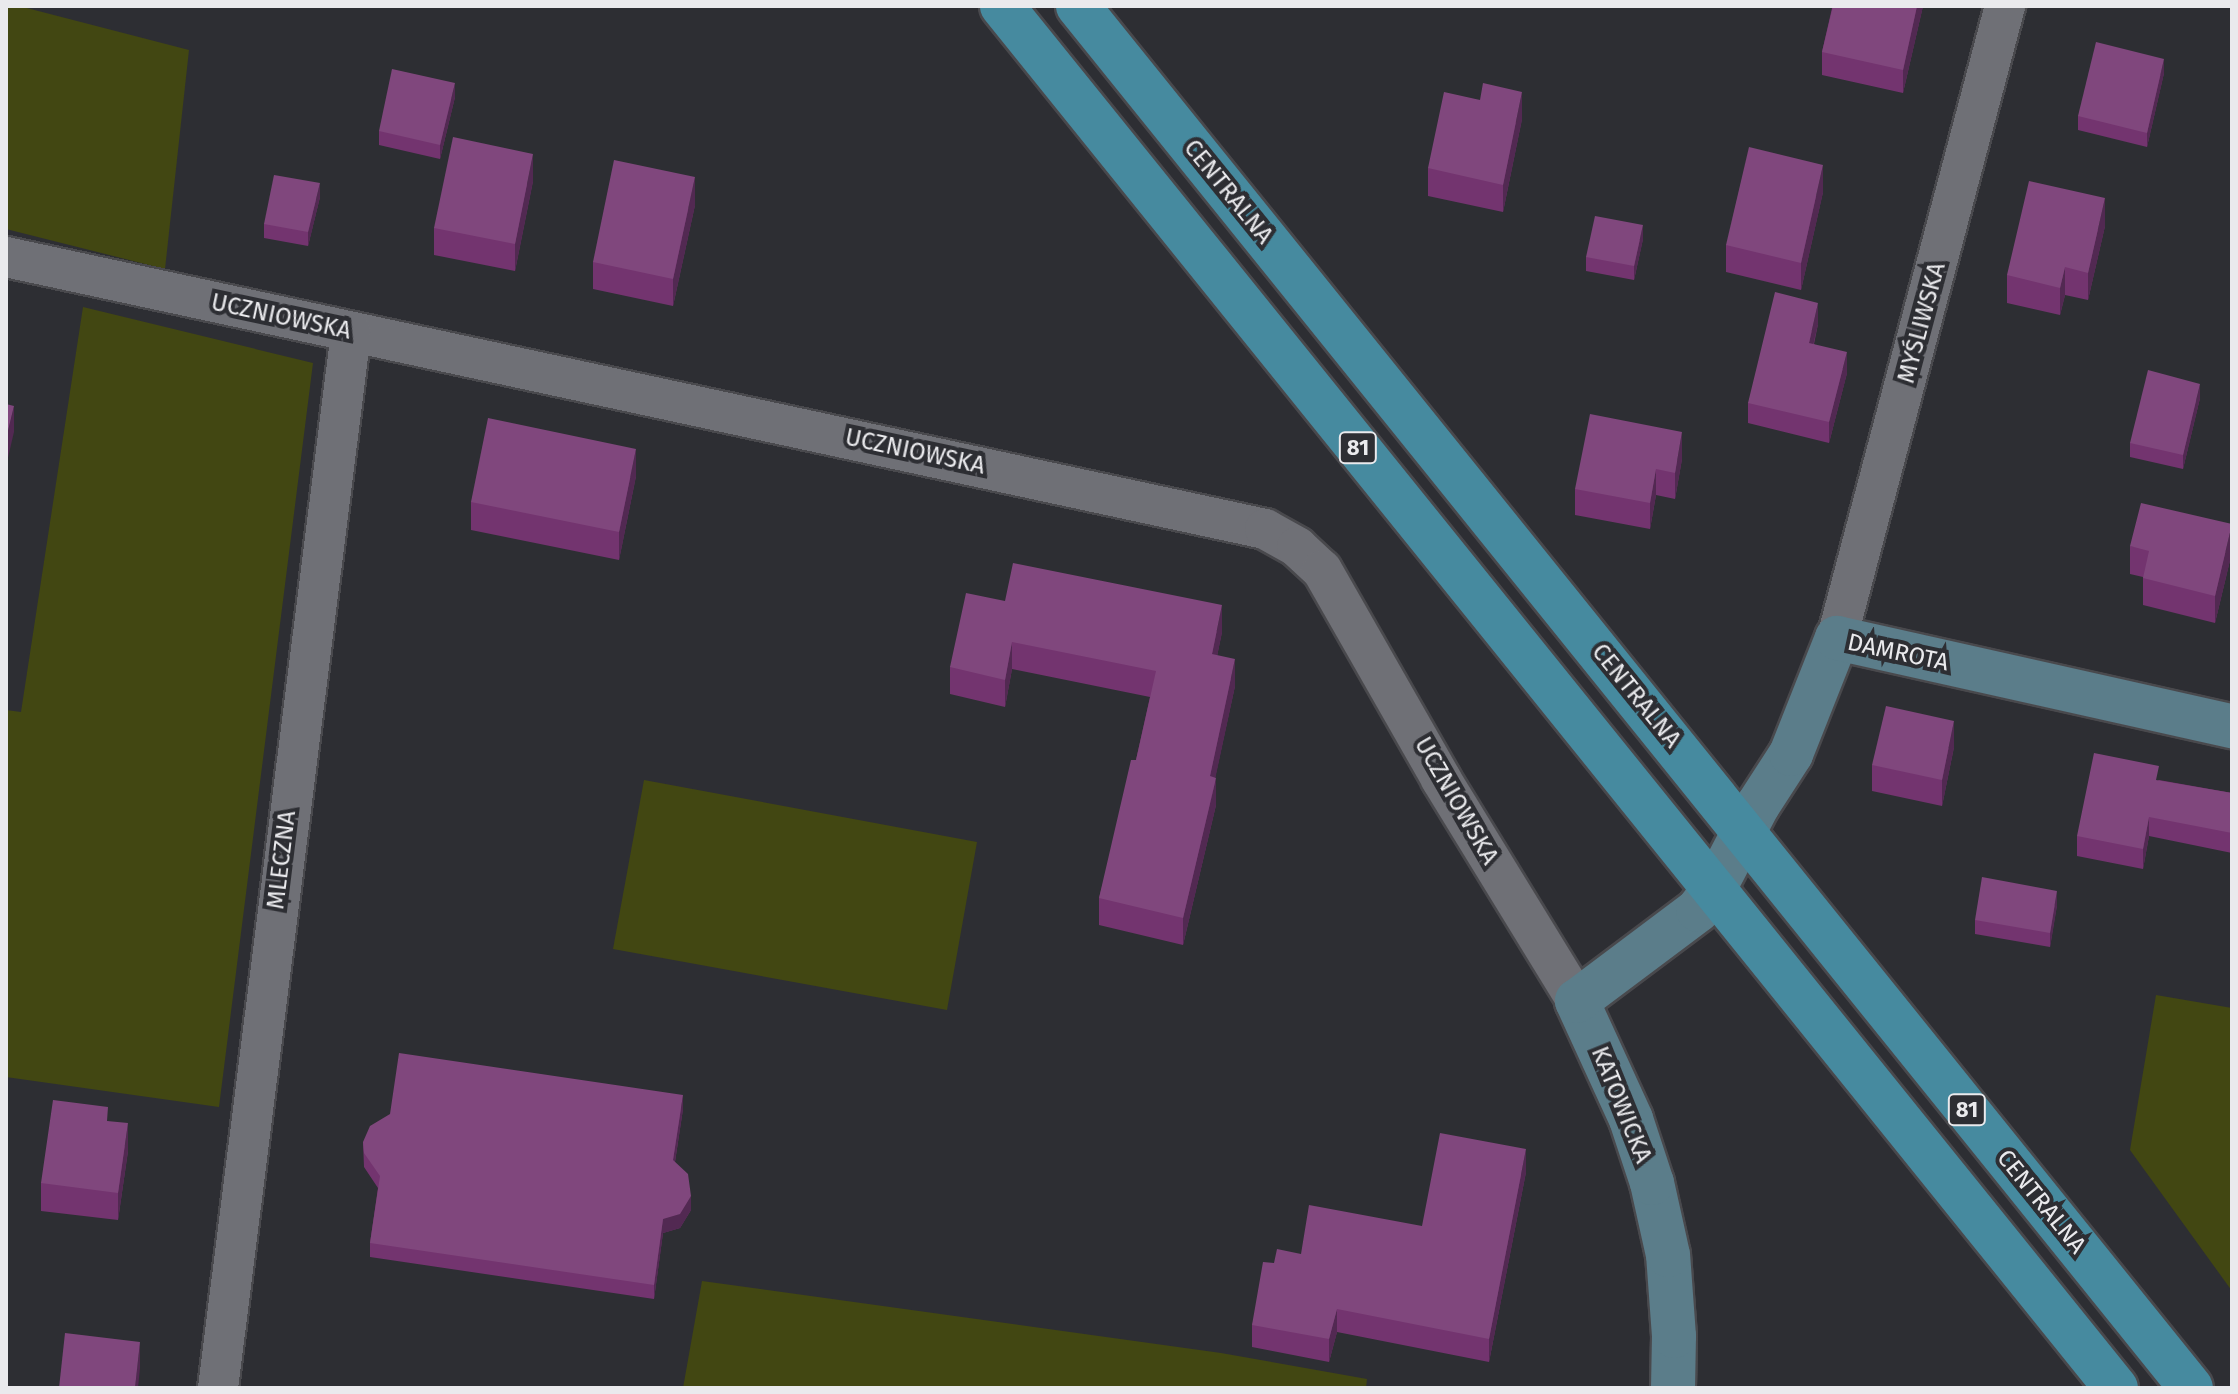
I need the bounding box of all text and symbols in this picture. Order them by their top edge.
street label: CENTRALNA [1177,134,1279,250]
street label: MYŚLIWSKA [1892,260,1952,386]
street label: UCZNIOWSKA [208,288,354,346]
street label: UCZNIOWSKA [842,423,988,481]
road number: 81 [1338,430,1378,466]
street label: DAMROTA [1845,628,1951,678]
street label: CENTRALNA [1585,638,1687,754]
street label: UCZNIOWSKA [1408,732,1504,870]
street label: MLECZNA [262,809,302,911]
street label: KATOWICKA [1585,1043,1657,1167]
road number: 81 [1947,1092,1987,1128]
street label: CENTRALNA [1990,1144,2092,1260]

